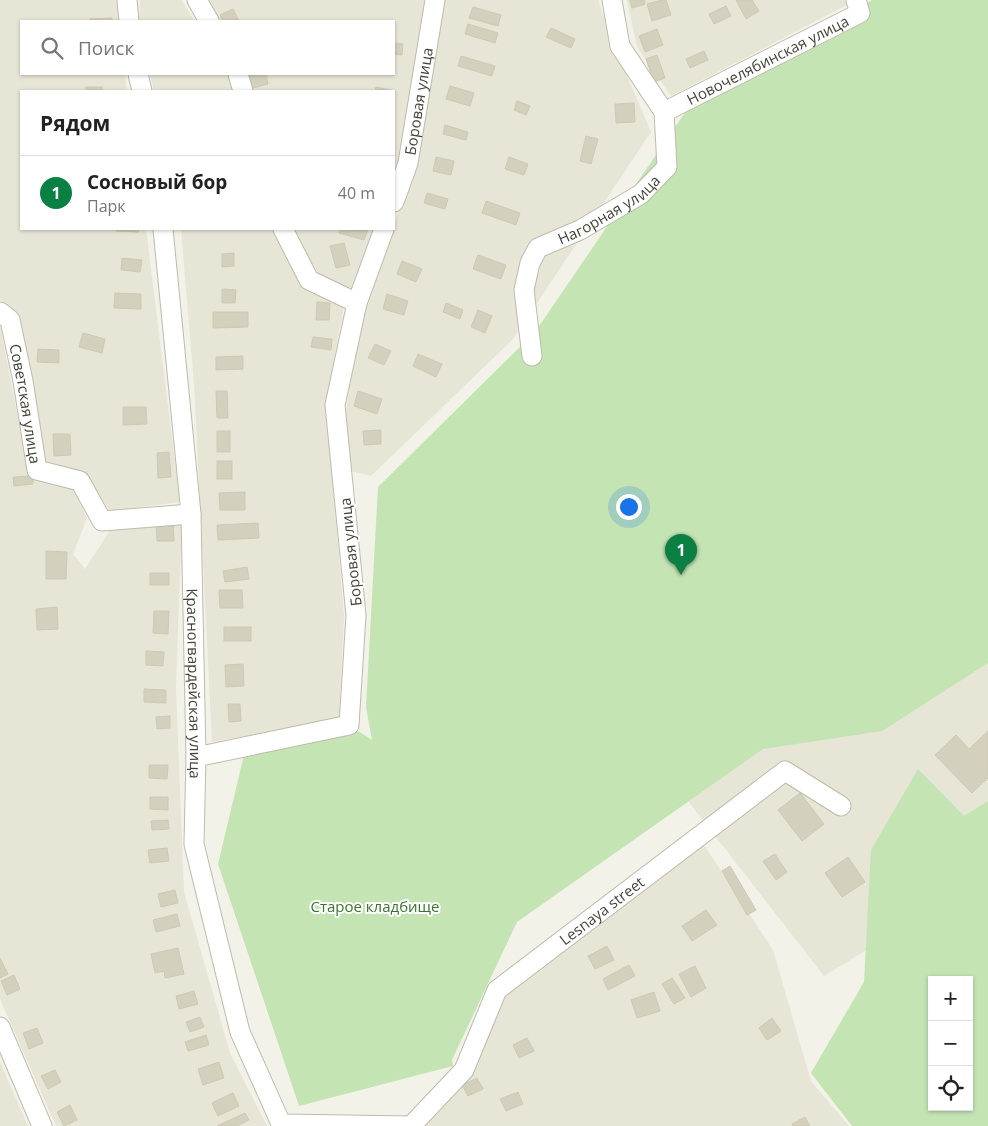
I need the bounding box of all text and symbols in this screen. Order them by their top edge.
street label: Новочелябинская улица [683,10,852,109]
search box [20,20,395,75]
icon: search [38,34,66,62]
text: Поиск [78,35,134,61]
street label: Боровая улица [399,46,437,157]
text: Рядом [40,109,110,137]
text: Сосновый бор [87,169,227,195]
street label: Нагорная улица [554,170,664,248]
text: 1 [51,182,61,204]
text: 40 m [338,182,375,204]
text: Парк [87,195,126,217]
street label: Советская улица [5,342,46,465]
your location [616,494,642,520]
street label: Боровая улица [334,497,366,607]
pin: 1 [665,534,697,575]
street label: Красногвардейская улица [183,588,206,779]
street label: Lesnaya street [555,872,648,949]
park label: Старое кладбище [311,896,440,916]
map controls [928,976,973,1111]
button: + [928,976,973,1021]
button: − [928,1021,973,1066]
button: locate [928,1066,973,1111]

